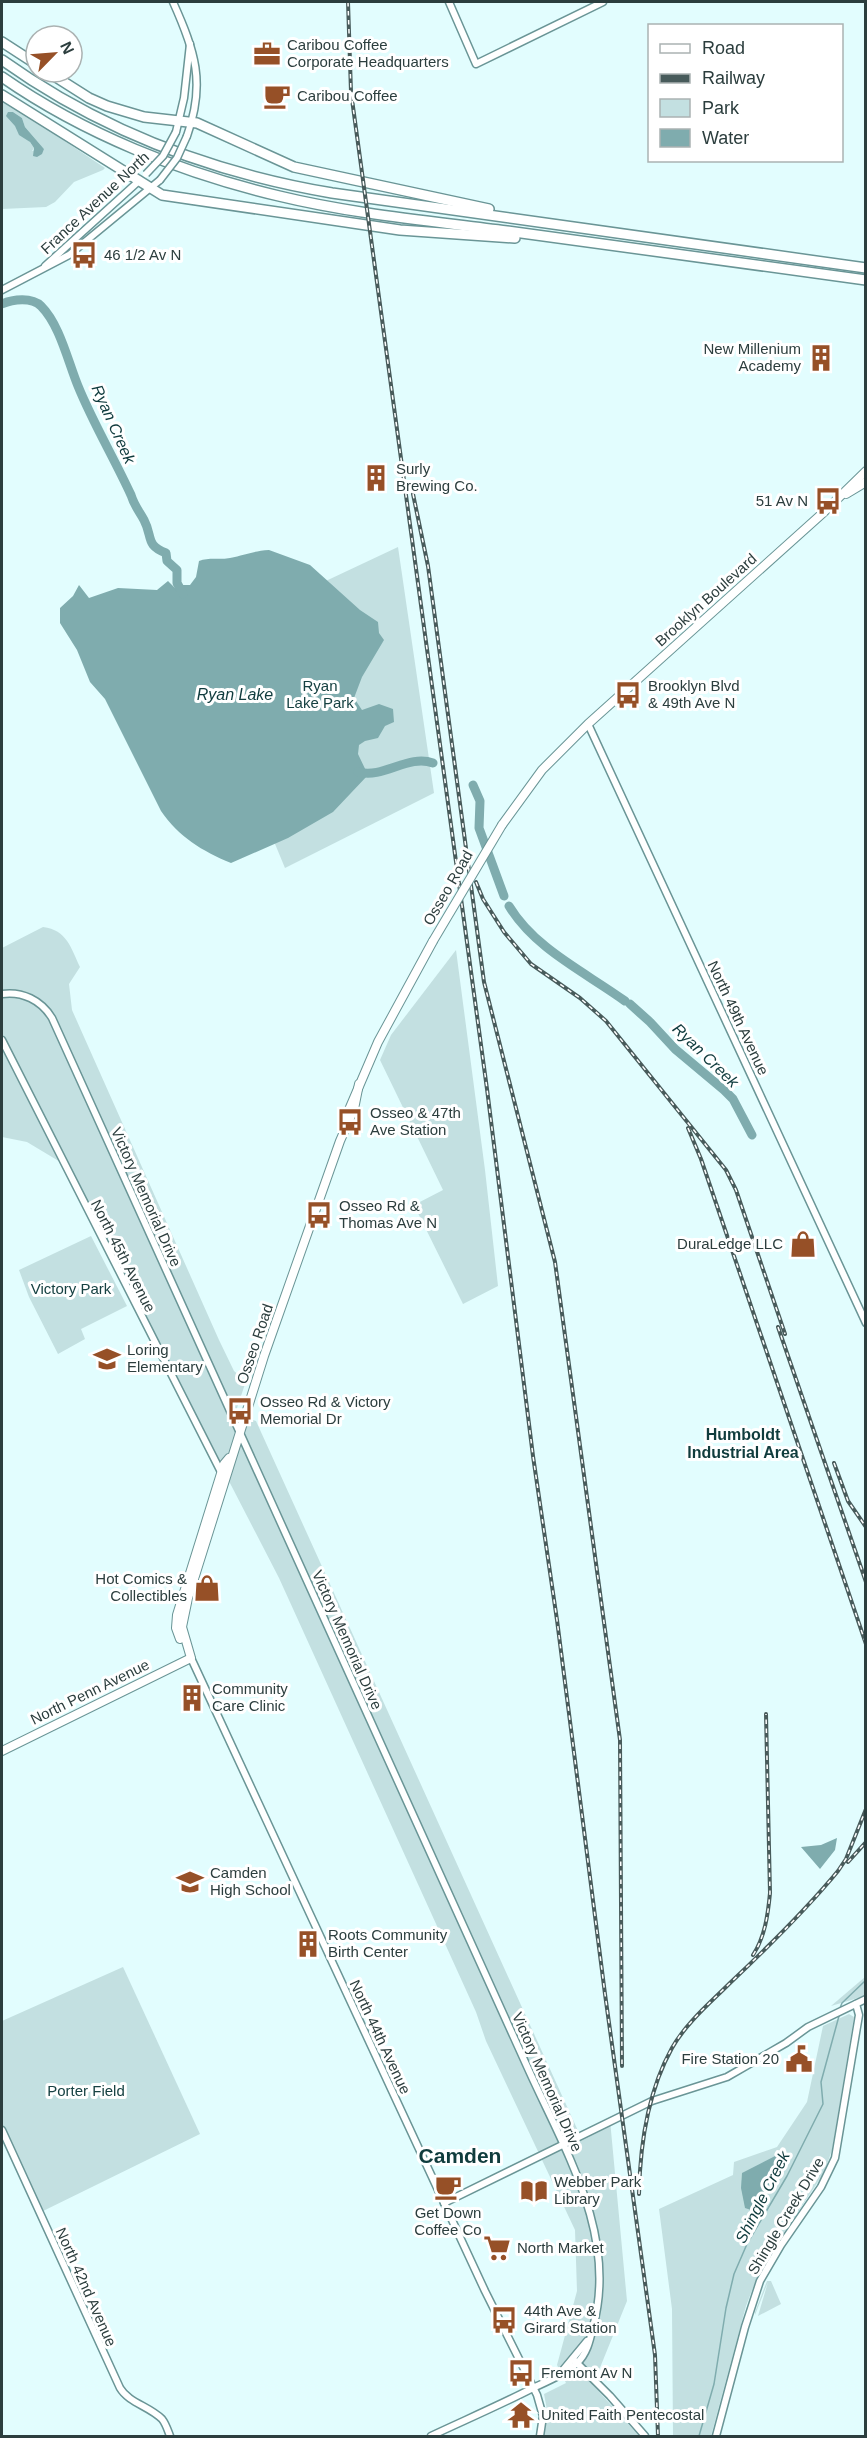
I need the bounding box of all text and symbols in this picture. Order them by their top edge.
north arrow [24,24,84,84]
legend [648,24,843,162]
place label: Caribou Coffee Corporate Headquarters [287,36,449,70]
text: Road [702,38,745,58]
text: N [57,39,77,57]
office icon: Caribou Coffee Corporate Headquarters [252,39,282,69]
text: Railway [702,68,765,88]
cafe icon: Caribou Coffee [262,81,292,111]
place label: Caribou Coffee [297,87,398,104]
text: Park [702,98,740,118]
text: Water [702,128,749,148]
street label: France Avenue North [37,148,152,257]
bus stop icon: 46 1/2 Av N [69,240,99,270]
place label: 46 1/2 Av N [104,246,181,263]
place label: New Millenium Academy [703,340,801,374]
building icon: New Millenium Academy [806,343,836,373]
water label: Ryan Creek [89,382,139,467]
place label: Surly Brewing Co. [396,460,478,494]
building icon: Surly Brewing Co. [361,463,391,493]
bus stop icon: 51 Av N [813,486,843,516]
place label: 51 Av N [756,492,808,509]
street label: Brooklyn Boulevard [652,550,760,649]
park label: Ryan Lake Park [286,677,354,711]
place label: Brooklyn Blvd & 49th Ave N [648,677,740,711]
bus stop icon: Brooklyn Blvd & 49th Ave N [613,680,643,710]
water label: Ryan Lake [197,686,273,703]
street label: Osseo Road [419,847,476,928]
street label: North 49th Avenue [705,958,772,1078]
water label: Ryan Creek [669,1020,743,1092]
place label: Osseo & 47th Ave Station [370,1104,461,1138]
bus stop icon: Osseo & 47th Ave Station [335,1107,365,1137]
street label: Victory Memorial Drive [108,1125,185,1269]
street label: North 45th Avenue [88,1197,159,1315]
place label: Osseo Rd & Thomas Ave N [339,1197,437,1231]
bus stop icon: Osseo Rd & Thomas Ave N [304,1200,334,1230]
shop icon: DuraLedge LLC [788,1229,818,1259]
place label: DuraLedge LLC [677,1235,783,1252]
park label: Victory Park [31,1280,112,1297]
street label: Osseo Road [233,1302,276,1386]
place label: Loring Elementary [127,1341,203,1375]
school or university icon: Loring Elementary [92,1344,122,1374]
place label: Osseo Rd & Victory Memorial Dr [260,1393,391,1427]
bus stop icon: Osseo Rd & Victory Memorial Dr [225,1396,255,1426]
district label: Humboldt Industrial Area [687,1426,799,1461]
street label: Victory Memorial Drive [309,1568,386,1712]
place label: Hot Comics & Collectibles [95,1570,187,1604]
shop icon: Hot Comics & Collectibles [192,1573,222,1603]
street label: North Penn Avenue [28,1655,152,1728]
place label: Community Care Clinic [212,1680,288,1714]
building icon: Community Care Clinic [177,1683,207,1713]
place label: Camden High School [210,1864,291,1898]
school or university icon: Camden High School [175,1867,205,1897]
place label: Roots Community Birth Center [328,1926,448,1960]
building icon: Roots Community Birth Center [293,1929,323,1959]
street label: North 44th Avenue [347,1977,414,2097]
street label: Victory Memorial Drive [509,2010,586,2154]
public building icon: Fire Station 20 [784,2044,814,2074]
place label: Fire Station 20 [681,2050,779,2067]
park label: Porter Field [47,2082,125,2099]
district label: Camden [419,2144,501,2167]
water label: Shingle Creek [732,2148,793,2246]
street label: Shingle Creek Drive [744,2154,827,2277]
cafe icon: Get Down Coffee Co [433,2172,463,2202]
place label: Webber Park Library [554,2173,642,2207]
library icon: Webber Park Library [519,2176,549,2206]
place label: Get Down Coffee Co [414,2204,482,2238]
street label: North 42nd Avenue [53,2225,120,2349]
supermarket icon: North Market [482,2233,512,2263]
place label: North Market [517,2239,605,2256]
place label: 44th Ave & Girard Station [524,2302,617,2336]
bus stop icon: 44th Ave & Girard Station [489,2305,519,2335]
bus stop icon: Fremont Av N [506,2358,536,2388]
place label: Fremont Av N [541,2364,632,2381]
temple icon: United Faith Pentecostal [506,2400,536,2430]
place label: United Faith Pentecostal [541,2406,704,2423]

